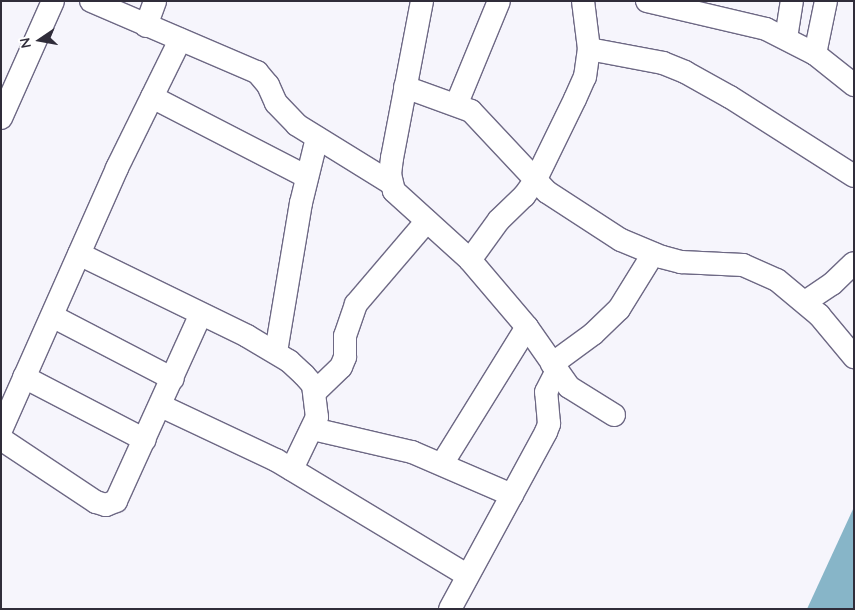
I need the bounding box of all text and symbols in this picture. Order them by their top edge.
north arrow [15,15,65,65]
text: N [15,36,35,50]

